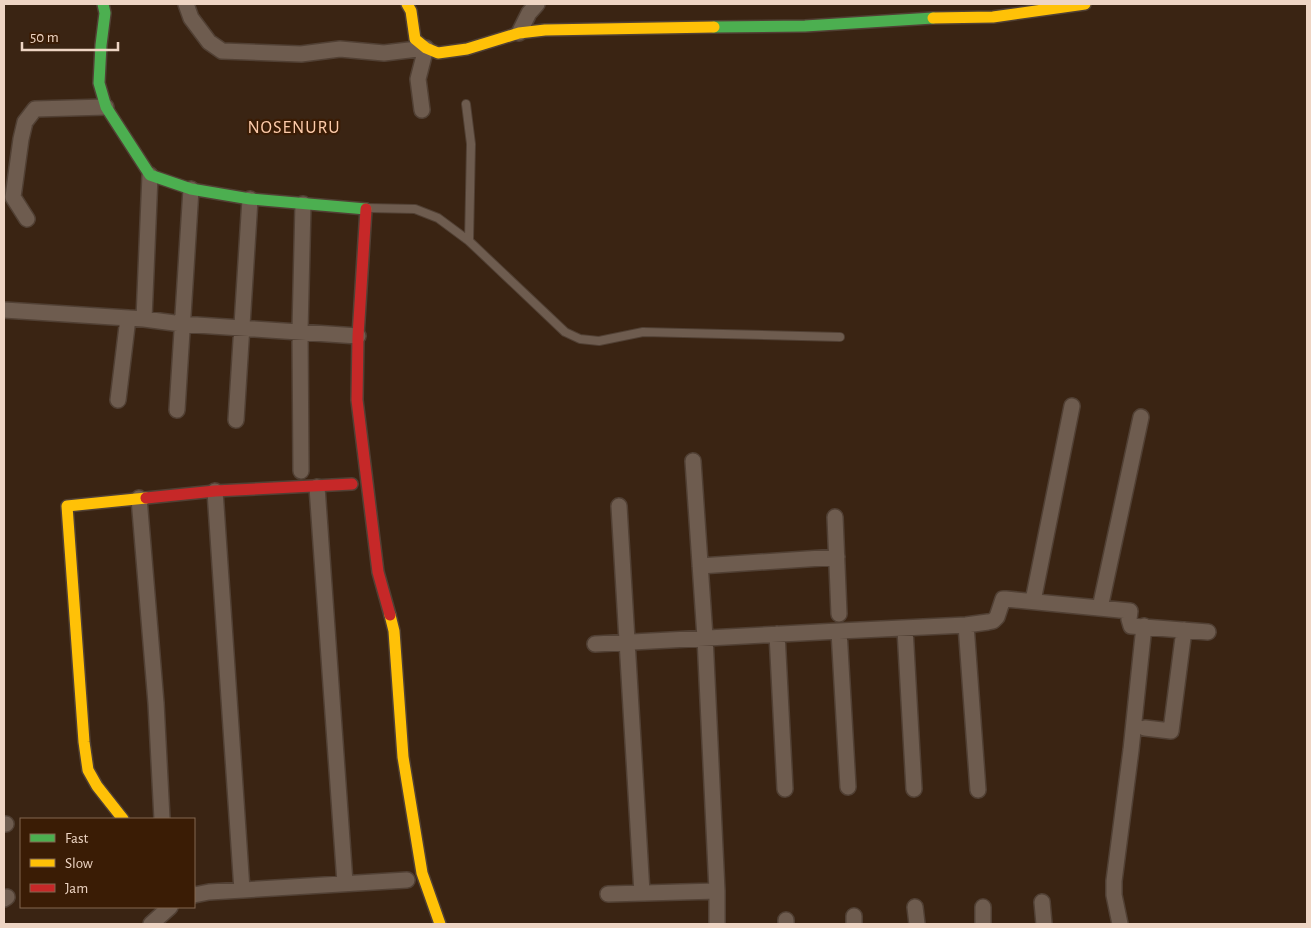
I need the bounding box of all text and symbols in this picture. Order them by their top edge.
scale bar [22,20,119,52]
text: 50 m [30,30,59,45]
district label: NOSENURU [247,119,341,137]
legend [20,818,195,908]
text: Fast [65,831,89,846]
text: Slow [65,856,93,871]
text: Jam [65,881,88,896]

